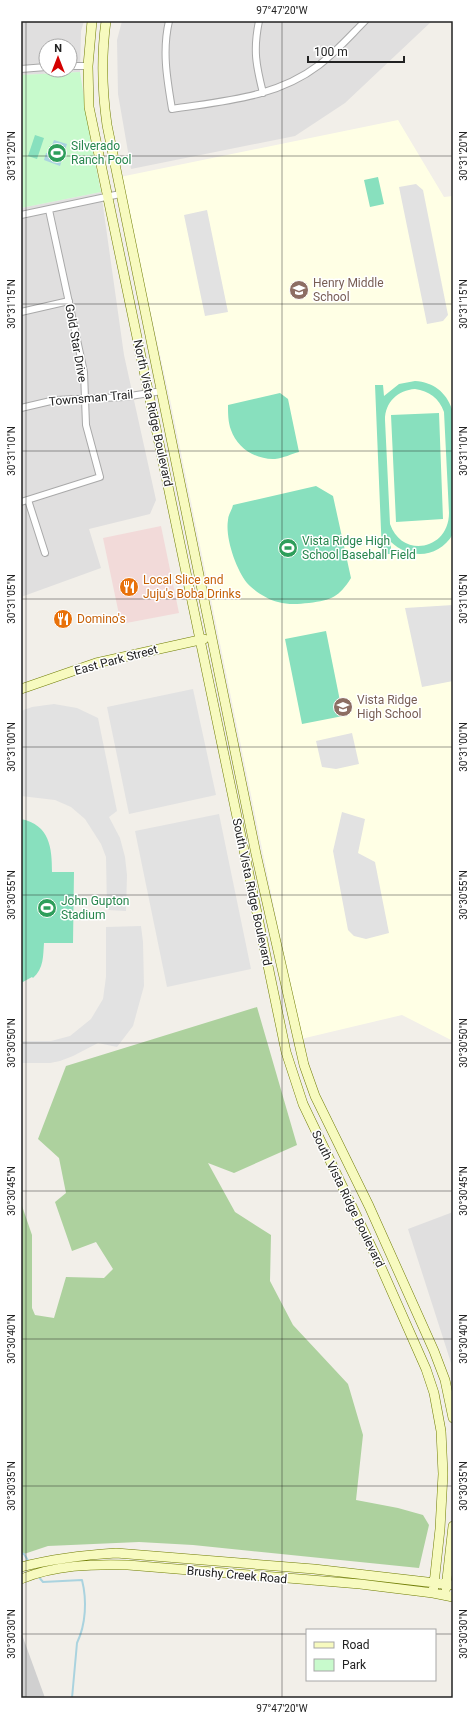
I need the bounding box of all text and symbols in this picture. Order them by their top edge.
text: 97°47'20"W [256,5,308,16]
north arrow [38,38,78,78]
scale bar [308,38,404,64]
text: N [54,42,62,55]
text: 100 m [314,45,348,59]
text: 30°31'20"N [6,131,17,181]
text: 30°31'20"N [458,131,469,181]
place label: Silverado Ranch Pool [71,139,132,167]
sports icon: Silverado Ranch Pool [46,142,68,164]
place label: Henry Middle School [313,276,384,304]
text: 30°31'15"N [6,279,17,329]
school or university icon: Henry Middle School [288,279,310,301]
text: 30°31'15"N [458,279,469,329]
street label: Gold Star Drive [62,303,90,383]
street label: North Vista Ridge Boulevard [131,338,175,488]
street label: Townsman Trail [48,387,134,409]
text: 30°31'10"N [6,426,17,476]
text: 30°31'10"N [458,426,469,476]
place label: Vista Ridge High School Baseball Field [302,534,416,562]
sports icon: Vista Ridge High School Baseball Field [277,537,299,559]
place label: Local Slice and Juju's Boba Drinks [143,573,241,601]
text: 30°31'05"N [6,574,17,624]
text: 30°31'05"N [458,574,469,624]
restaurant icon: Local Slice and Juju's Boba Drinks [118,576,140,598]
restaurant icon: Domino's [52,608,74,630]
place label: Domino's [77,612,126,626]
street label: East Park Street [73,642,159,678]
place label: Vista Ridge High School [357,693,421,721]
school or university icon: Vista Ridge High School [332,696,354,718]
text: 30°31'00"N [6,722,17,772]
text: 30°31'00"N [458,722,469,772]
street label: South Vista Ridge Boulevard [230,817,274,967]
text: 30°30'55"N [6,870,17,920]
text: 30°30'55"N [458,870,469,920]
place label: John Gupton Stadium [61,894,129,922]
sports icon: John Gupton Stadium [36,897,58,919]
text: 30°30'50"N [6,1018,17,1068]
text: 30°30'50"N [458,1018,469,1068]
street label: South Vista Ridge Boulevard [309,1128,387,1270]
text: 30°30'45"N [6,1166,17,1216]
text: 30°30'45"N [458,1166,469,1216]
text: 30°30'40"N [6,1314,17,1364]
text: 30°30'40"N [458,1314,469,1364]
text: 30°30'35"N [6,1461,17,1511]
text: 30°30'35"N [458,1461,469,1511]
street label: Brushy Creek Road [186,1564,288,1586]
text: 30°30'30"N [6,1609,17,1659]
text: 30°30'30"N [458,1609,469,1659]
legend [306,1629,436,1681]
text: Road [342,1638,370,1652]
text: Park [342,1658,367,1672]
text: 97°47'20"W [256,1703,308,1714]

